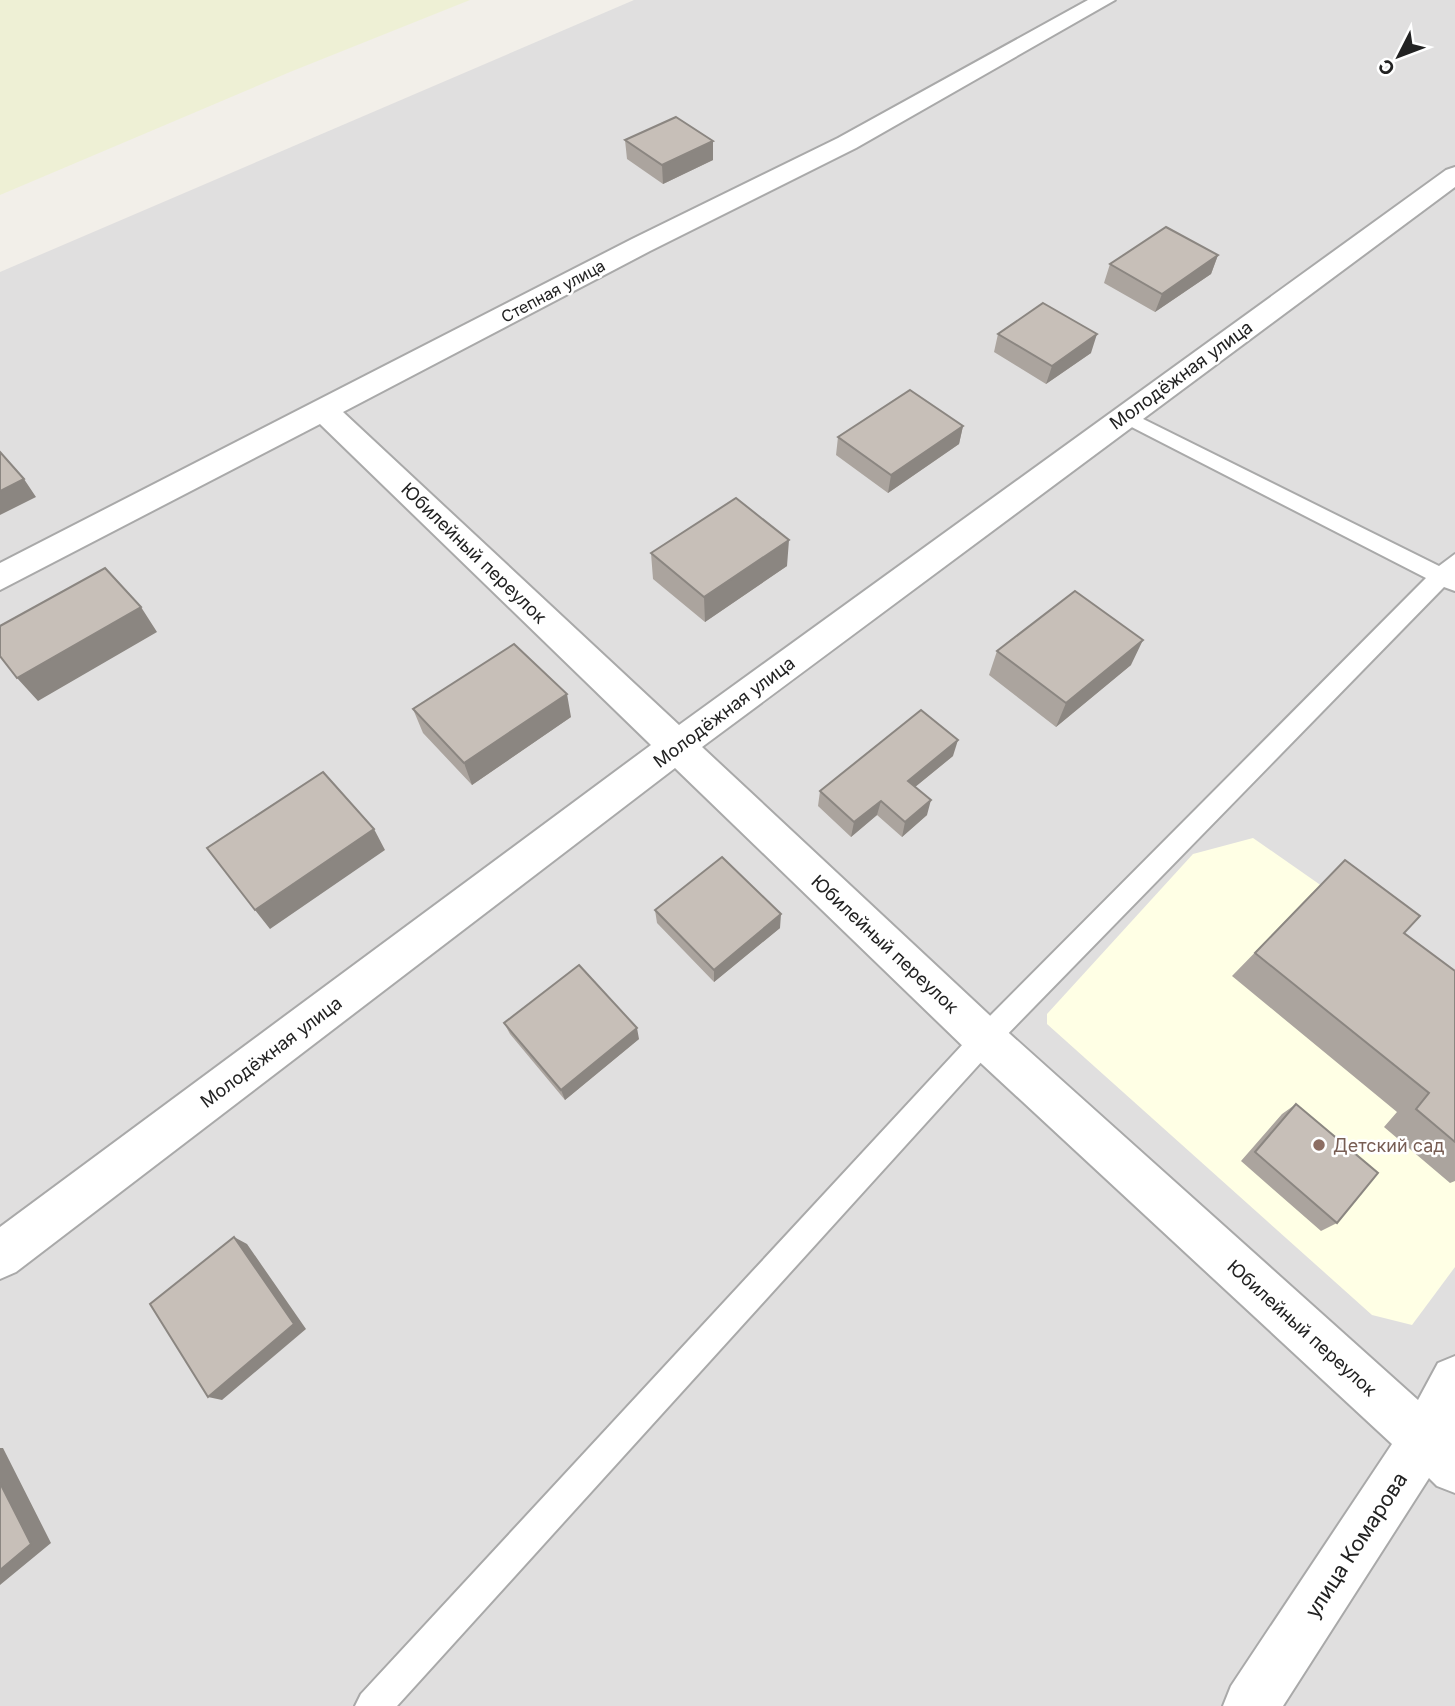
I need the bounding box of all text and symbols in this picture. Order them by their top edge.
north arrow [1364,21,1434,91]
text: С [1373,54,1400,80]
street label: Степная улица [498,255,608,327]
street label: Молодёжная улица [1106,316,1256,434]
street label: Юбилейный переулок [397,478,551,628]
street label: Молодёжная улица [649,652,799,772]
street label: Юбилейный переулок [807,870,963,1018]
street label: Молодёжная улица [196,992,346,1112]
place label: Детский сад [1333,1135,1445,1156]
marker: Детский сад [1311,1137,1327,1153]
street label: Юбилейный переулок [1223,1256,1381,1401]
street label: улица Комарова [1300,1468,1412,1622]

